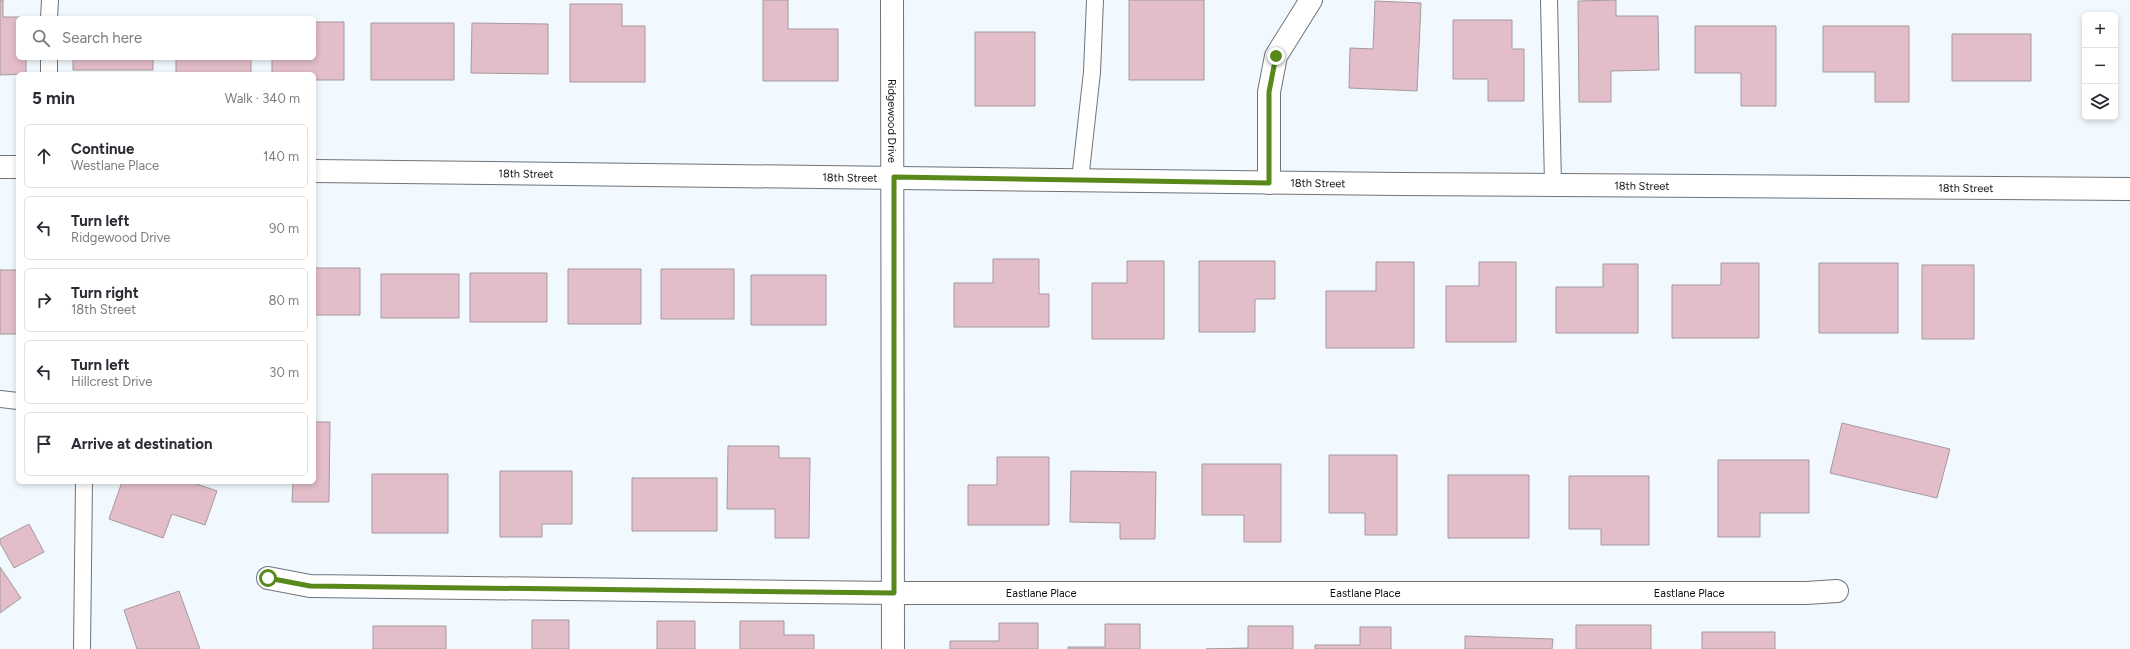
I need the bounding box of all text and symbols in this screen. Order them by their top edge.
map controls [2082,12,2118,120]
button: + [2082,12,2118,48]
search box [16,16,316,60]
icon: search [30,27,52,49]
text: Search here [62,29,142,47]
route end [1267,47,1285,65]
button: − [2082,48,2118,84]
street label: Ridgewood Drive [886,79,899,163]
button: layers [2082,84,2118,120]
text: 5 min [32,88,75,108]
text: Walk · 340 m [225,91,300,106]
text: Continue [71,140,134,158]
icon: ahead [33,145,55,167]
text: 140 m [263,149,299,164]
text: Westlane Place [71,158,159,173]
street label: 18th Street [498,167,554,180]
street label: 18th Street [822,171,878,184]
street label: 18th Street [1290,176,1346,190]
street label: 18th Street [1614,179,1670,192]
street label: 18th Street [1938,181,1994,195]
text: Turn left [71,212,129,230]
icon: left [33,217,55,239]
text: 90 m [269,221,299,236]
text: Ridgewood Drive [71,230,170,245]
text: Turn right [71,284,139,302]
icon: right [33,289,55,311]
text: 80 m [268,293,299,308]
text: 18th Street [71,302,136,317]
text: Turn left [71,356,129,374]
icon: left [33,361,55,383]
text: 30 m [269,365,299,380]
text: Hillcrest Drive [71,374,152,389]
icon: arrive [33,433,55,455]
text: Arrive at destination [71,435,212,453]
route start [259,569,277,587]
street label: Eastlane Place [1006,587,1077,600]
street label: Eastlane Place [1330,587,1401,600]
street label: Eastlane Place [1654,587,1725,600]

